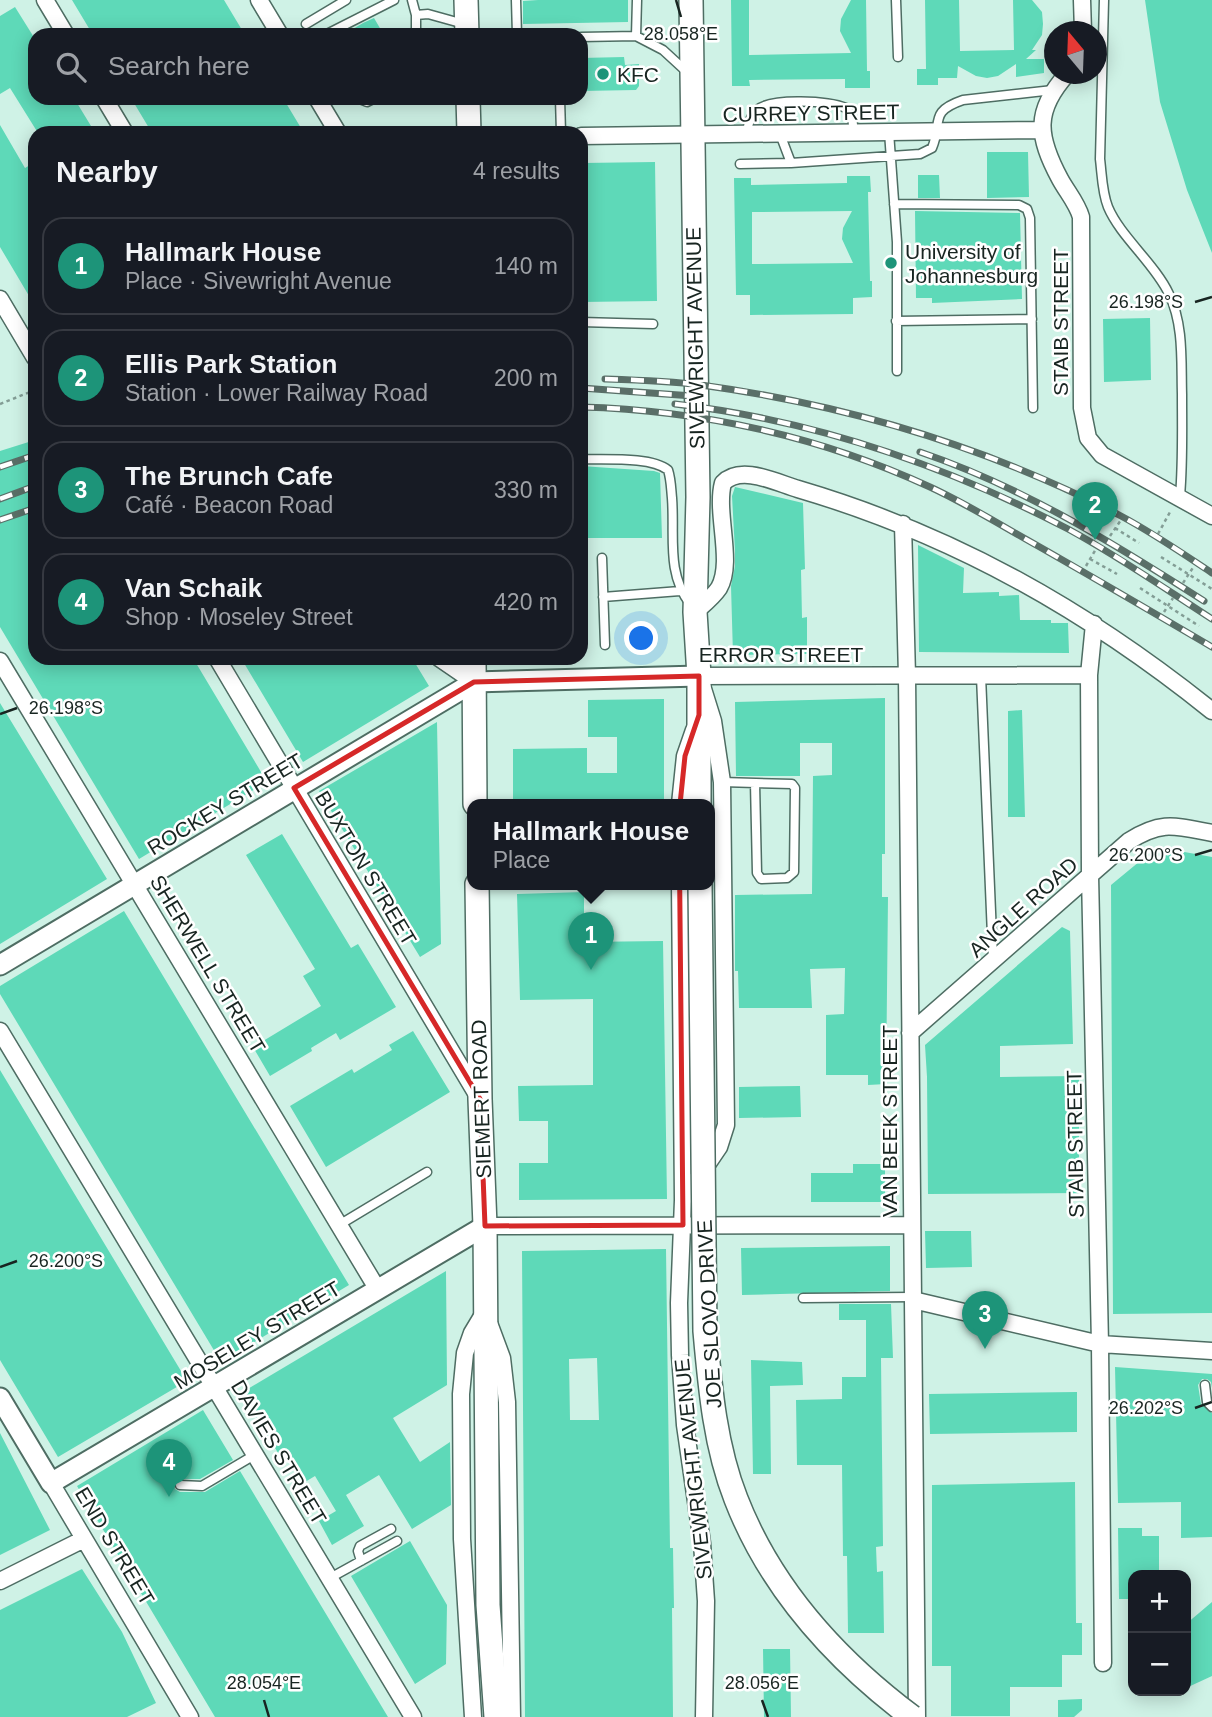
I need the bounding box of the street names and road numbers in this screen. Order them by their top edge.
street label: CURREY STREET [722,100,900,126]
street label: SIVEWRIGHT AVENUE [682,227,708,449]
street label: STAIB STREET [1049,248,1072,396]
street label: ERROR STREET [699,643,863,666]
street label: ROCKEY STREET [143,748,307,859]
street label: BUXTON STREET [311,787,421,949]
street label: ANGLE ROAD [964,852,1082,962]
street label: SHERWELL STREET [146,871,270,1057]
street label: SIEMERT ROAD [467,1019,495,1179]
street label: VAN BEEK STREET [878,1025,901,1217]
street label: STAIB STREET [1062,1070,1088,1218]
street label: JOE SLOVO DRIVE [693,1219,725,1409]
street label: MOSELEY STREET [170,1276,344,1394]
street label: SIVEWRIGHT AVENUE [670,1357,716,1581]
street label: DAVIES STREET [227,1376,331,1528]
street label: END STREET [71,1483,159,1609]

